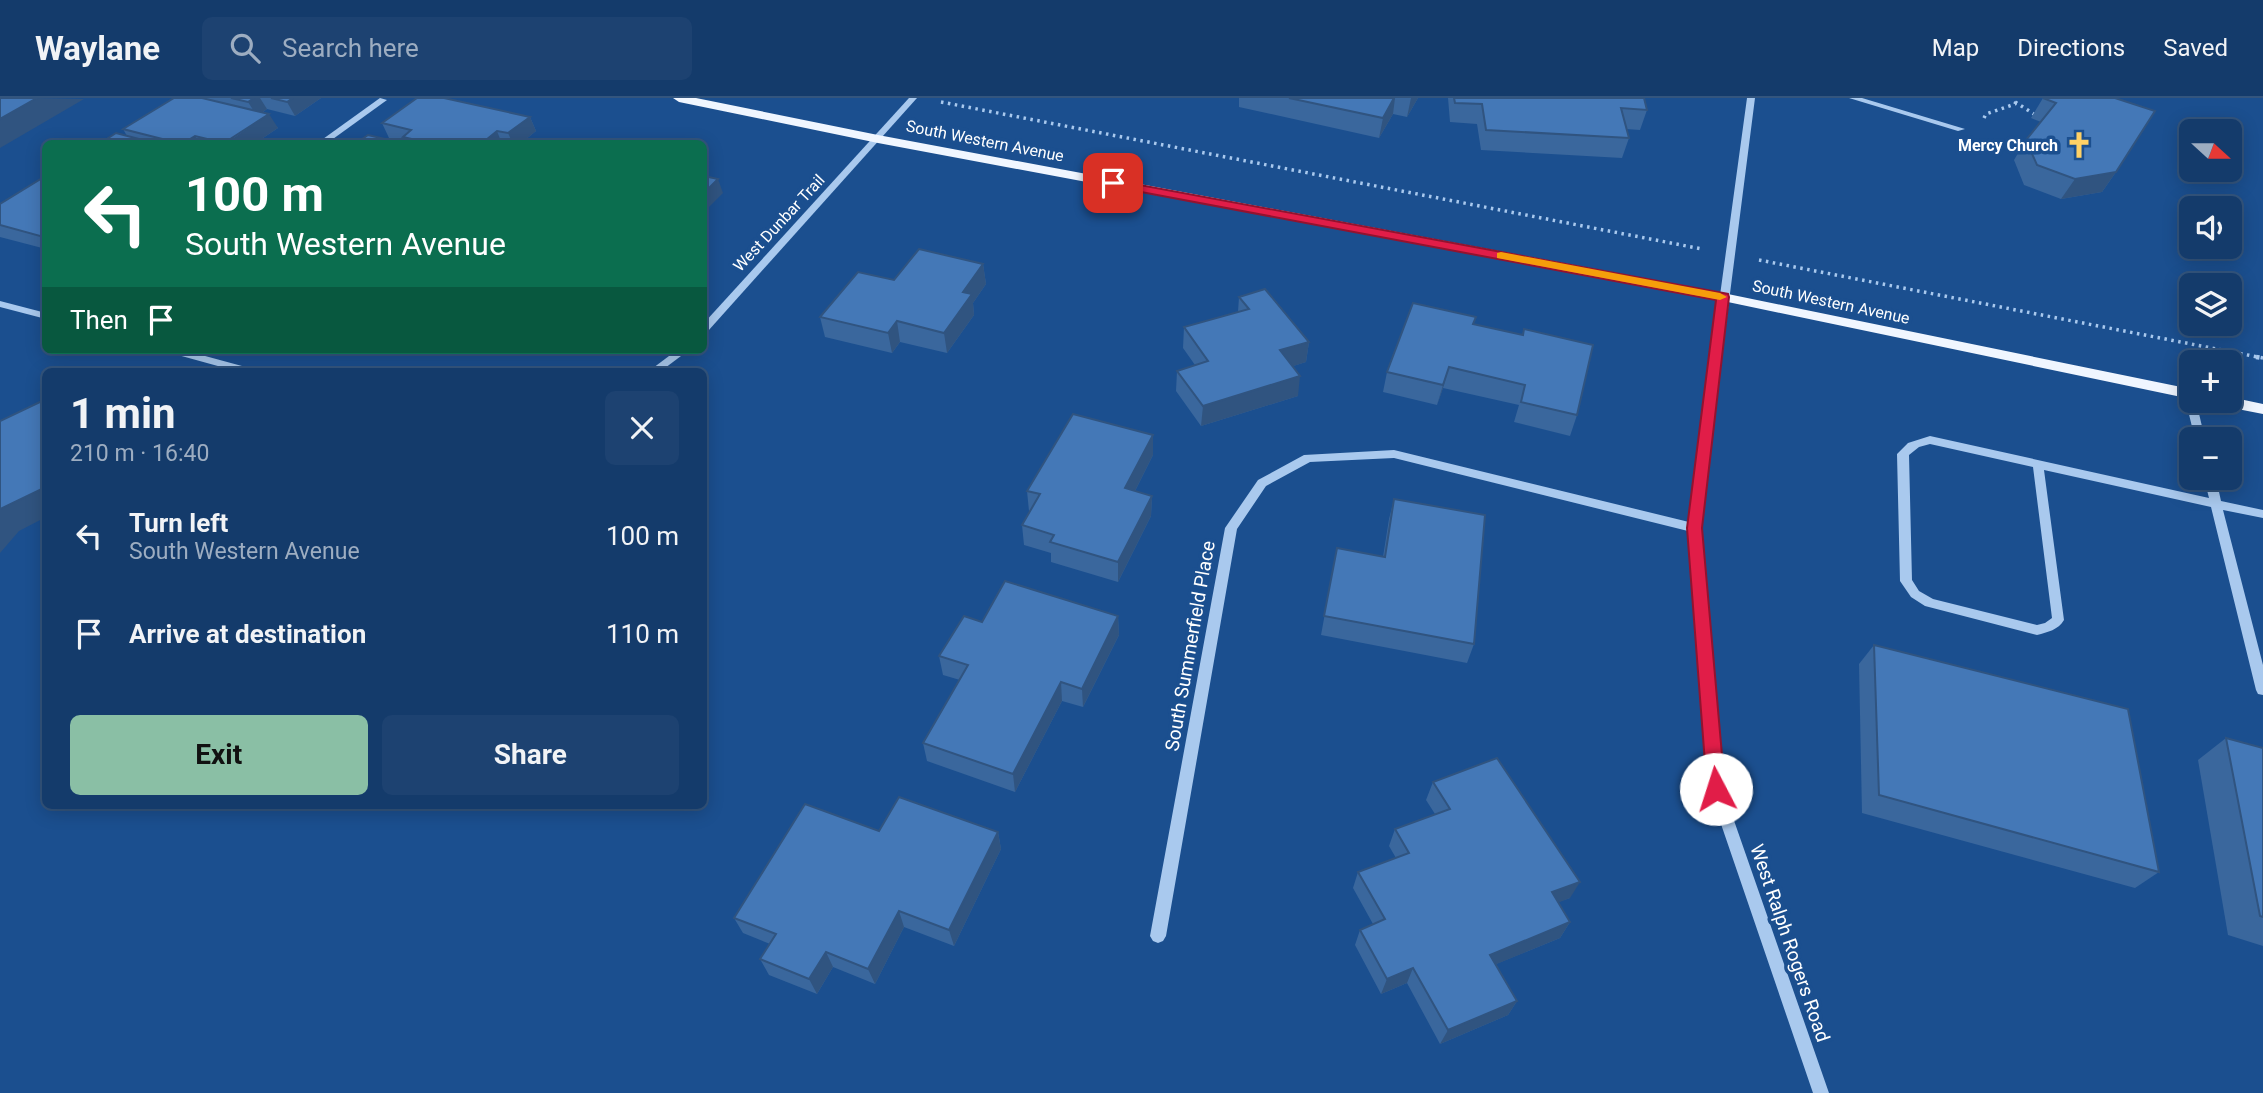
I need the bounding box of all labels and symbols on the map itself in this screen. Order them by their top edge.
street label: South Western Avenue [904,116,1066,166]
north arrow [2179,119,2242,182]
church icon: Mercy Church [2064,130,2094,160]
place label: Mercy Church [1958,136,2058,155]
pin [1083,153,1143,213]
street label: West Dunbar Trail [729,171,829,275]
street label: South Western Avenue [1751,276,1911,328]
street label: South Summerfield Place [1160,539,1220,753]
position arrow [1679,752,1753,826]
street label: West Ralph Rogers Road [1745,841,1835,1045]

